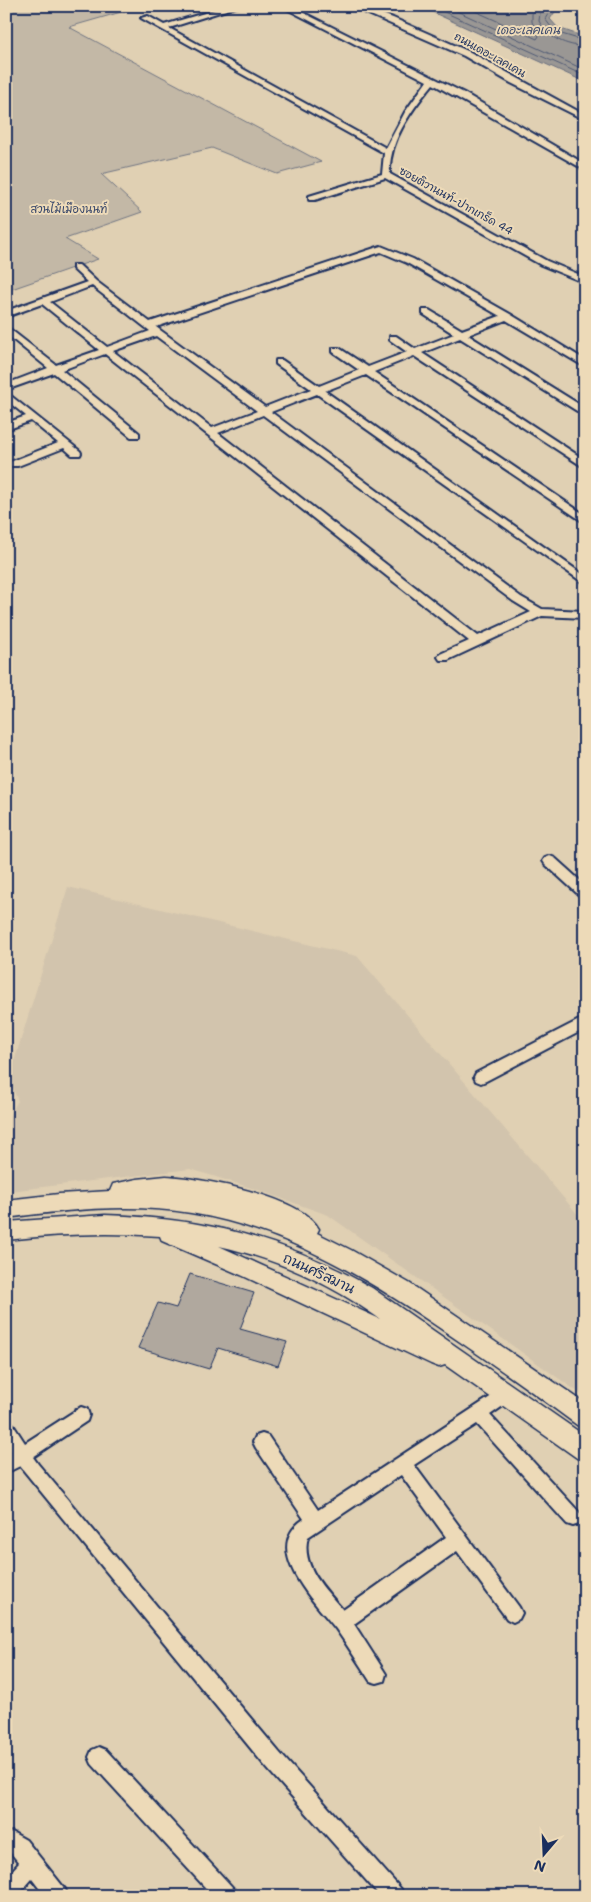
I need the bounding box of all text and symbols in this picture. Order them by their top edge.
water label: เดอะเลคเคน [496,22,561,38]
street label: ถนนเดอะเลคเคน [451,29,529,81]
street label: ซอยติวานนท์-ปากเกร็ด 44 [396,163,516,239]
park label: สวนไม้เมืองนนท์ [31,201,108,217]
street label: ถนนศรีสมาน [280,1249,358,1297]
north arrow [518,1830,568,1880]
text: N [532,1856,548,1877]

